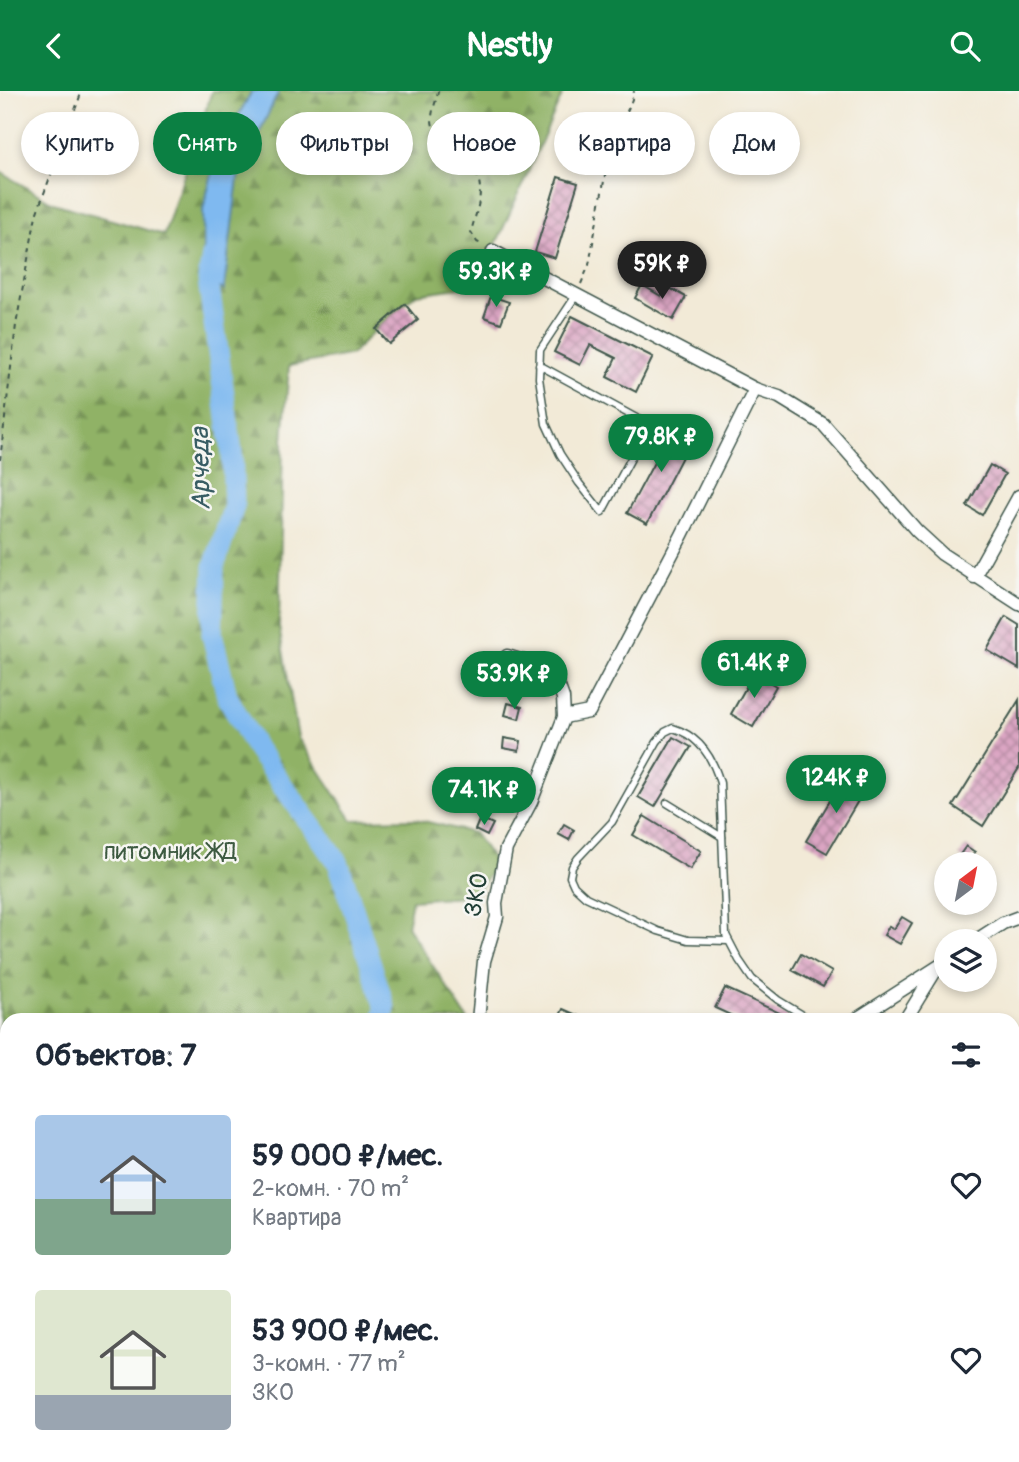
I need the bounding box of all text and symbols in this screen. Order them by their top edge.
text: Nestly [467,26,552,66]
icon: back [35,27,73,65]
icon: search [946,27,984,65]
chip: Купить [21,112,139,175]
chip: Снять [153,112,262,175]
chip: Фильтры [276,112,413,175]
chip: Новое [427,112,540,175]
chip: Квартира [554,112,695,175]
chip: Дом [709,112,800,175]
pin: 59K ₽ [613,241,711,301]
pin: 59.3K ₽ [431,249,561,309]
text: 59K ₽ [634,249,690,278]
text: 59.3K ₽ [459,257,533,286]
pin: 79.8K ₽ [596,415,726,474]
text: 79.8K ₽ [624,422,698,451]
water label: Арчеда [184,425,218,511]
pin: 61.4K ₽ [689,641,819,700]
text: 61.4K ₽ [717,648,791,677]
pin: 53.9K ₽ [449,651,579,711]
text: 53.9K ₽ [477,659,551,688]
pin: 124K ₽ [779,755,893,815]
text: 124K ₽ [802,763,870,792]
pin: 74.1K ₽ [419,767,549,827]
text: 74.1K ₽ [448,775,520,804]
park label: питомник ЖД [104,837,237,866]
north arrow [934,852,998,915]
map controls [934,852,997,992]
street label: ЗКО [458,871,495,919]
button: layers [934,929,997,992]
icon: filters [947,1036,985,1074]
text: Объектов: 7 [35,1037,196,1074]
text: 59 000 ₽/мес. [252,1137,443,1174]
icon: home [91,1143,175,1227]
icon: heart [947,1166,985,1204]
text: 2-комн. · 70 m² [252,1174,409,1203]
text: Квартира [252,1203,341,1232]
text: 53 900 ₽/мес. [252,1312,440,1349]
icon: home [91,1318,175,1402]
icon: heart [947,1341,985,1379]
text: 3-комн. · 77 m² [252,1349,406,1378]
text: ЗКО [252,1378,294,1407]

